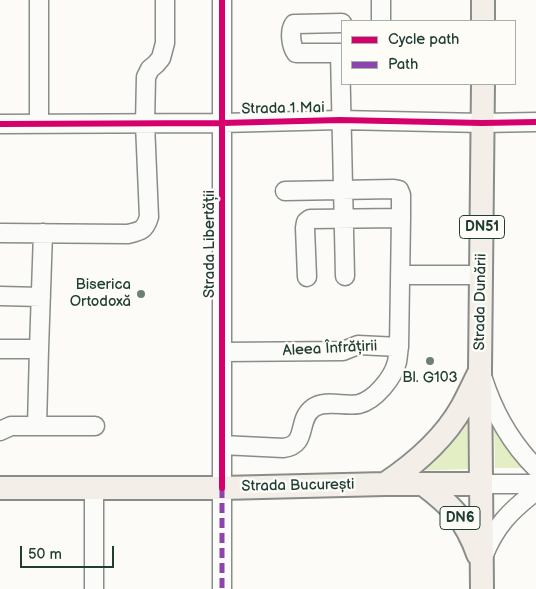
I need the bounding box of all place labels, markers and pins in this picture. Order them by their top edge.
place label: Biserica Ortodoxă [70,276,131,311]
marker: Biserica Ortodoxă [135,288,147,300]
marker: Bl. G103 [424,355,436,367]
place label: Bl. G103 [402,369,458,387]

